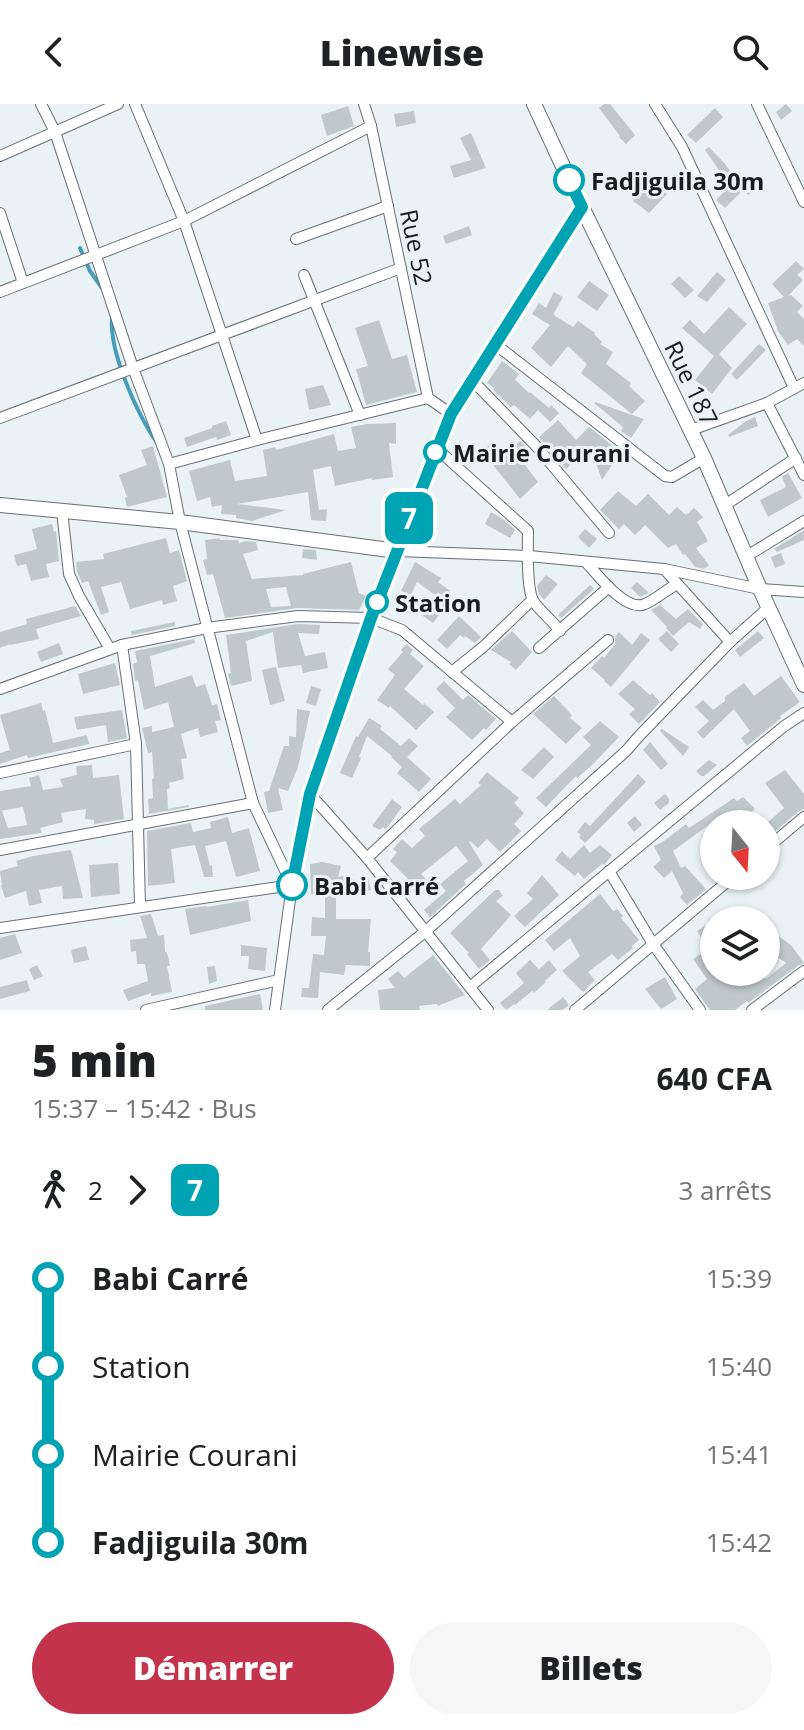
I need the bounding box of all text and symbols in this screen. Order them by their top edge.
text: Linewise [320,28,484,77]
icon: back [32,30,76,74]
icon: search [728,30,772,74]
place label: Fadjiguila 30m [591,164,764,197]
marker: Fadjiguila 30m [554,165,584,195]
street label: Rue 52 [393,206,441,288]
street label: Rue 187 [657,335,727,431]
place label: Mairie Courani [453,436,631,469]
marker: Mairie Courani [424,441,446,463]
line badge: 7 [383,492,435,544]
text: 7 [401,499,417,537]
place label: Station [395,586,482,619]
marker: Station [366,591,388,613]
north arrow [700,810,780,890]
map controls [700,810,780,986]
place label: Babi Carré [314,869,439,902]
marker: Babi Carré [277,870,307,900]
button: layers [700,906,780,986]
text: 5 min [32,1030,157,1090]
text: 640 CFA [656,1058,772,1099]
text: 15:37 – 15:42 · Bus [32,1090,257,1126]
icon: walk [32,1168,76,1212]
icon: forward [115,1168,159,1212]
text: 7 [187,1171,203,1209]
text: 2 [88,1172,103,1208]
text: 3 arrêts [678,1172,772,1208]
text: Babi Carré [92,1258,248,1299]
text: 15:39 [706,1260,772,1296]
text: Station [92,1346,191,1387]
text: 15:40 [706,1348,772,1384]
text: Mairie Courani [92,1434,298,1475]
text: 15:41 [706,1436,772,1472]
text: Fadjiguila 30m [92,1522,309,1563]
text: 15:42 [706,1524,772,1560]
button: Démarrer [32,1622,394,1714]
button: Billets [410,1622,772,1714]

